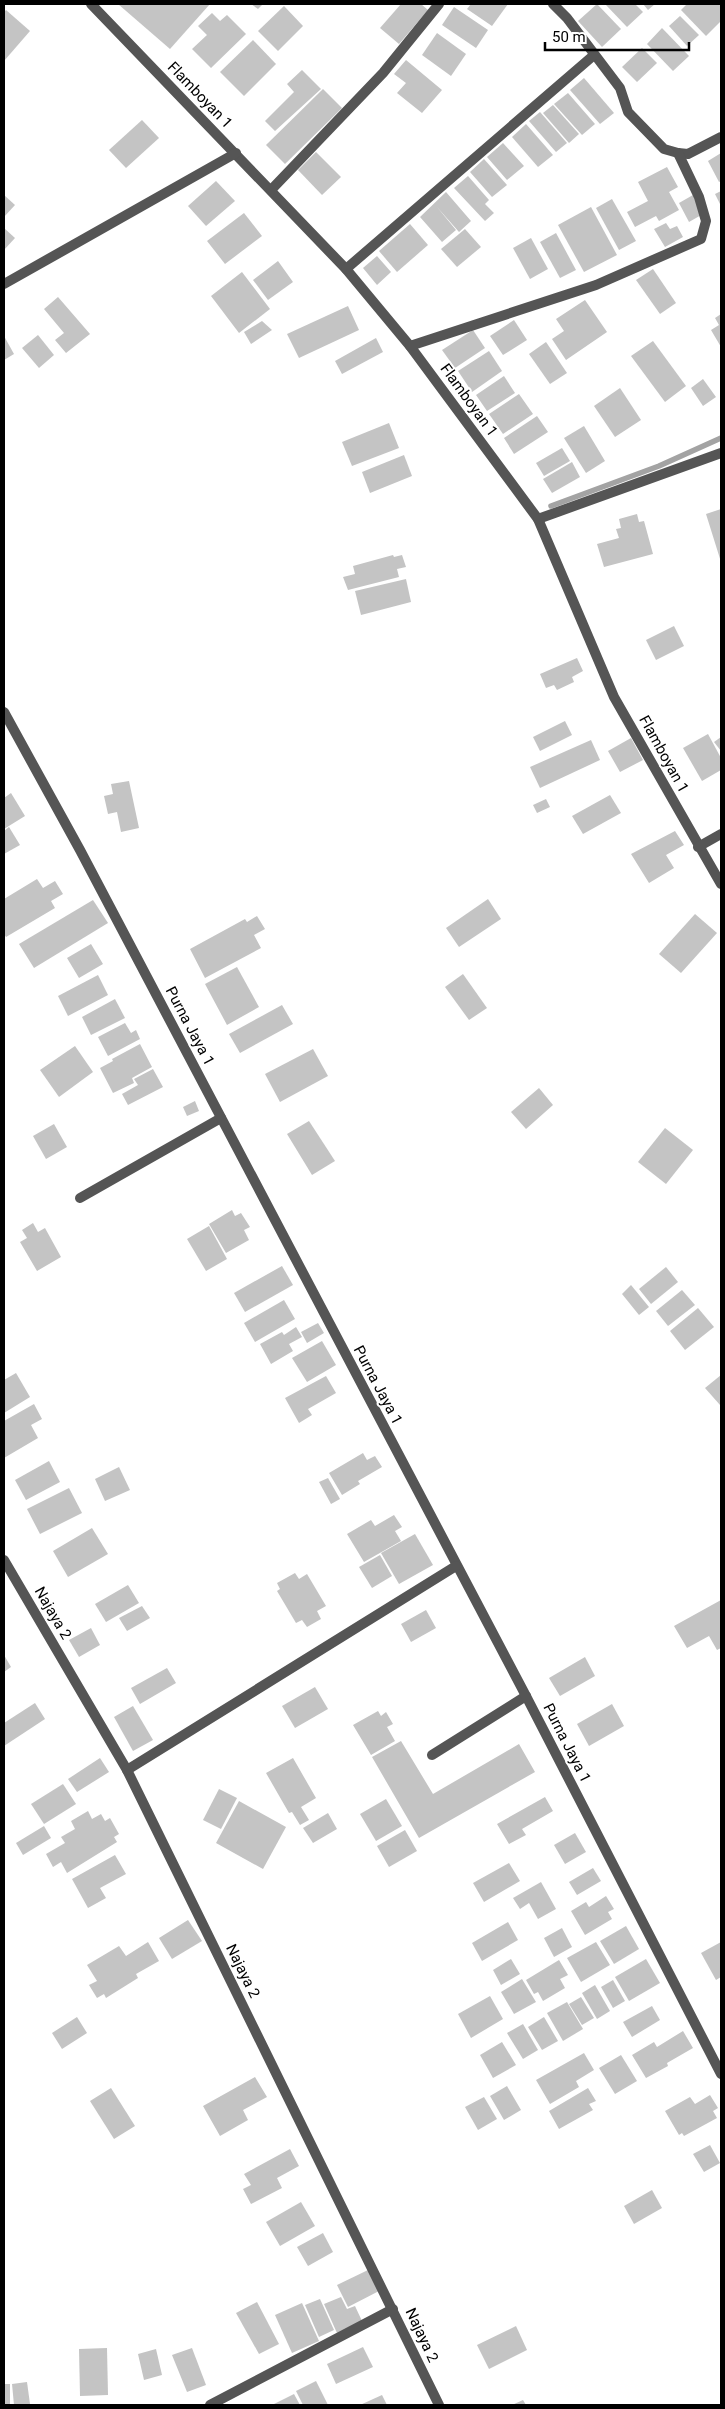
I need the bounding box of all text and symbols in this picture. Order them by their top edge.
scale bar [545,20,689,52]
text: 50 m [552,28,586,46]
street label: Flamboyan 1 [164,58,236,132]
street label: Flamboyan 1 [437,360,501,440]
street label: Flamboyan 1 [635,712,693,796]
street label: Purna Jaya 1 [162,984,218,1068]
street label: Purna Jaya 1 [350,1343,406,1427]
street label: Najaya 2 [31,1583,75,1643]
street label: Purna Jaya 1 [539,1700,595,1786]
street label: Najaya 2 [222,1941,264,2001]
street label: Najaya 2 [402,2305,442,2365]

